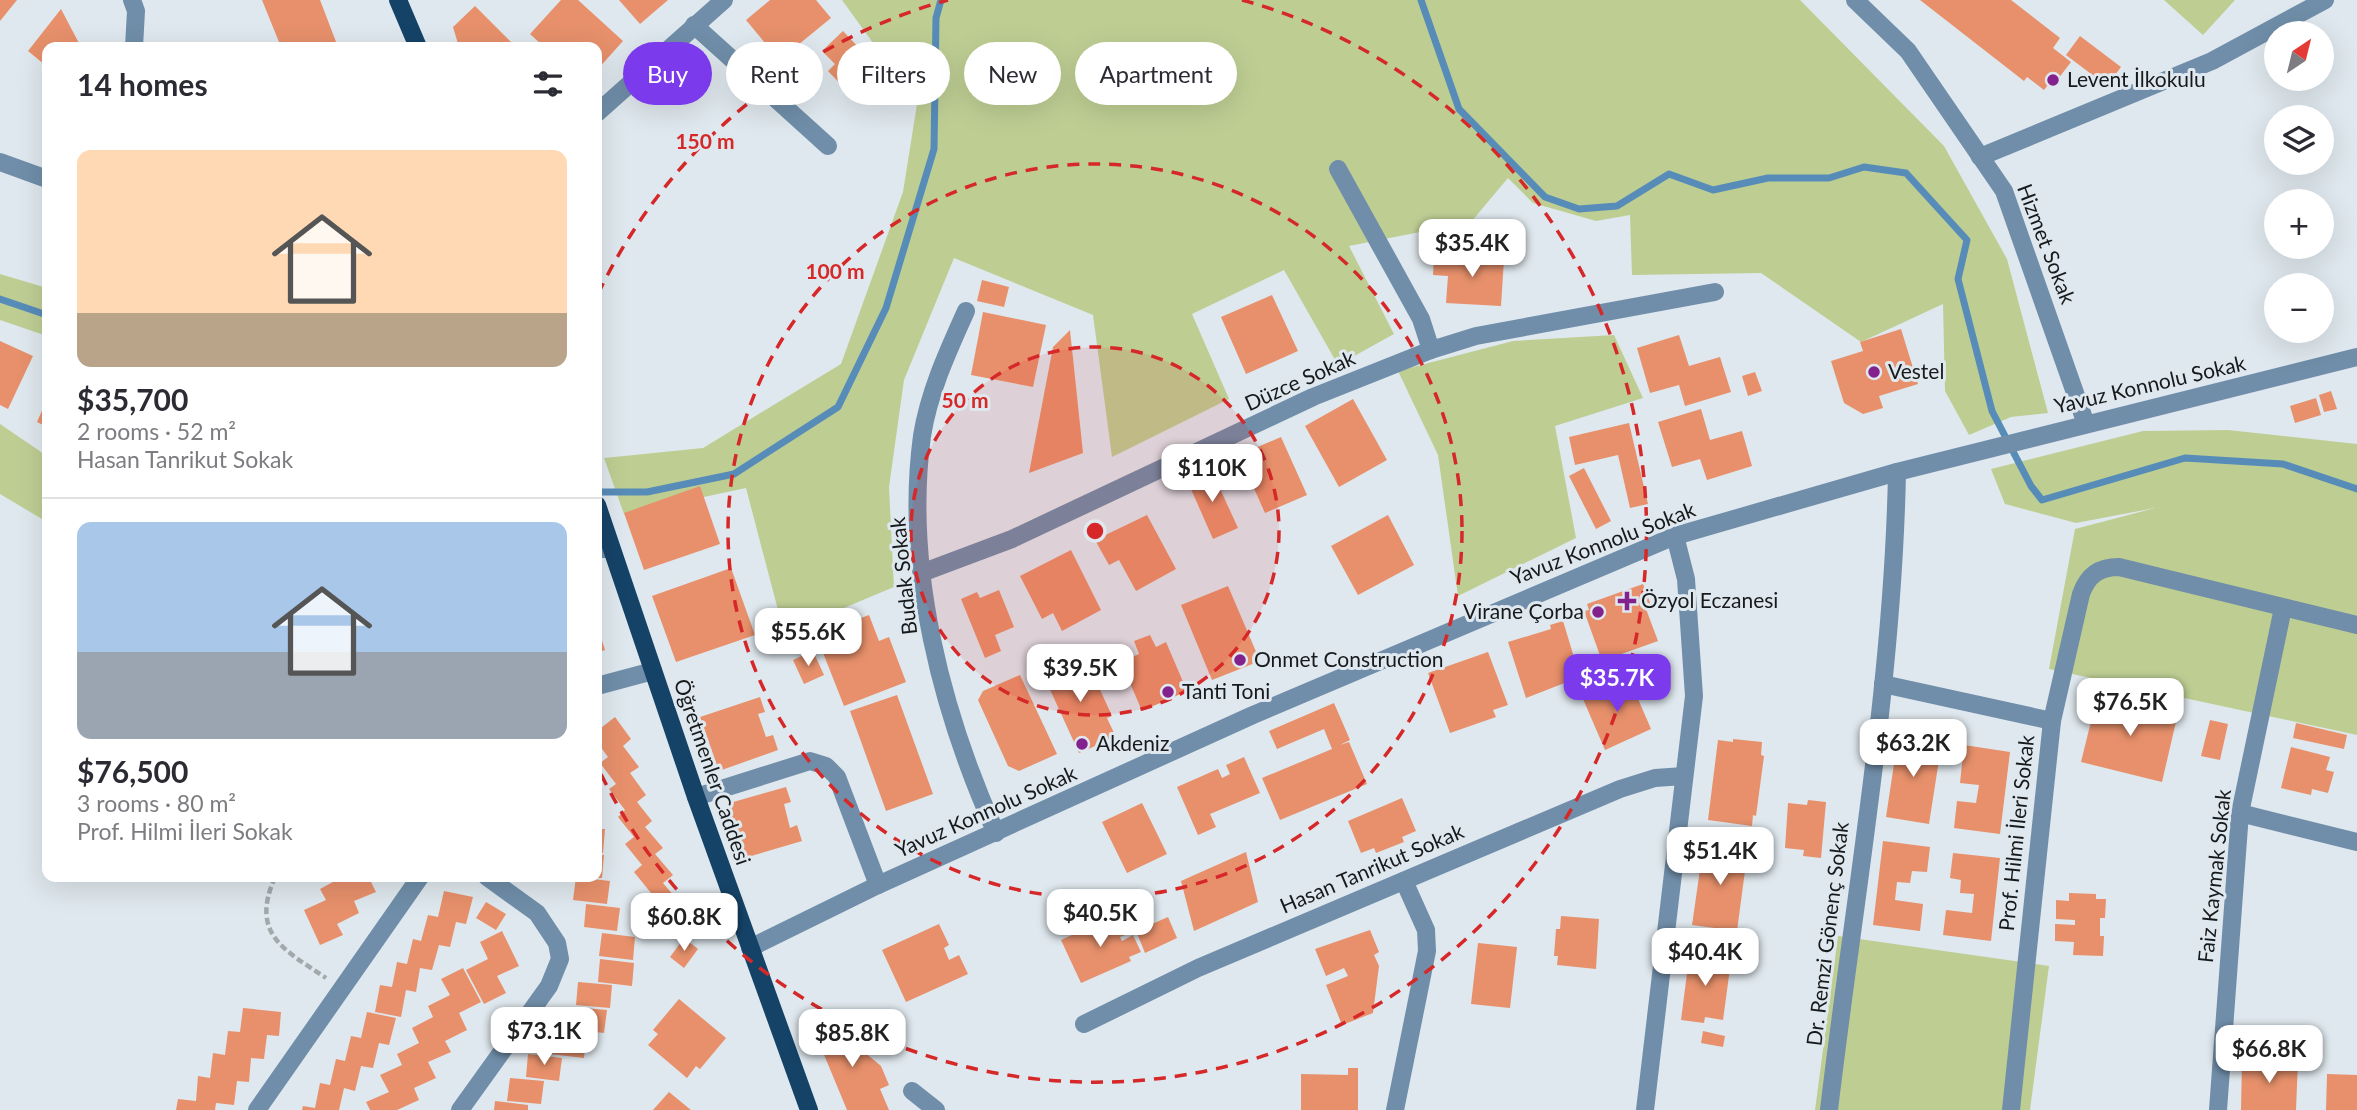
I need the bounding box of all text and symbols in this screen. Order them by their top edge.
north arrow [2264,21,2334,91]
map controls [2264,21,2334,343]
chip: Buy [623,42,712,105]
chip: Rent [726,42,823,105]
chip: Filters [837,42,950,105]
chip: New [964,42,1061,105]
chip: Apartment [1075,42,1237,105]
icon: filters [529,65,567,103]
text: 14 homes [77,66,208,102]
place label: Levent İlkokulu [2067,66,2206,91]
marker: Levent İlkokulu [2045,72,2061,88]
button: layers [2264,105,2334,175]
text: 150 m [675,128,735,153]
street label: Hizmet Sokak [2013,180,2082,307]
button: + [2264,189,2334,259]
icon: home [259,196,385,322]
pin: $35.4K [1415,219,1529,279]
text: $35.4K [1435,228,1509,256]
text: 100 m [805,258,865,283]
button: − [2264,273,2334,343]
street label: Düzce Sokak [1240,344,1359,415]
street label: Yavuz Konnolu Sokak [2051,349,2248,418]
place label: Vestel [1888,358,1944,383]
marker: Vestel [1866,364,1882,380]
text: $35,700 [77,381,188,417]
text: 50 m [941,387,989,412]
text: 2 rooms · 52 m² [77,417,236,445]
pin: $110K [1163,444,1261,504]
text: Hasan Tanrikut Sokak [77,445,293,473]
text: $110K [1177,453,1247,481]
street label: Yavuz Konnolu Sokak [1507,496,1699,589]
street label: Budak Sokak [884,516,921,636]
centre of rings [1083,519,1107,543]
icon: home [259,568,385,694]
place label: Özyol Eczanesi [1641,587,1778,612]
marker: Özyol Eczanesi [1619,593,1635,609]
place label: Virane Çorba [1463,598,1584,623]
marker: Virane Çorba [1590,604,1606,620]
pin: $55.6K [751,608,865,668]
text: $55.6K [771,617,845,645]
pin: $39.5K [1023,644,1137,704]
place label: Onmet Construction [1254,646,1444,671]
marker: Onmet Construction [1232,652,1248,668]
text: $39.5K [1043,653,1117,681]
pin: $35.7K [1560,654,1674,714]
text: $35.7K [1580,663,1654,691]
street label: Öğretmenler Caddesi [670,675,757,868]
place label: Tanti Toni [1182,678,1270,703]
pin: $76.5K [2073,678,2187,738]
marker: Tanti Toni [1160,684,1176,700]
text: $76.5K [2093,687,2167,715]
pin: $63.2K [1856,720,1970,779]
text: $63.2K [1876,728,1950,756]
place label: Akdeniz [1096,730,1169,755]
street label: Prof. Hilmi İleri Sokak [1993,733,2038,932]
marker: Akdeniz [1074,736,1090,752]
text: $76,500 [77,753,188,789]
street label: Yavuz Konnolu Sokak [891,759,1080,862]
street label: Faiz Kaymak Sokak [2192,788,2235,964]
text: 3 rooms · 80 m² [77,789,236,817]
text: Prof. Hilmi İleri Sokak [77,817,293,845]
street label: Hasan Tanrikut Sokak [1276,817,1467,918]
street label: Dr. Remzi Gönenç Sokak [1800,820,1853,1047]
pin: $51.4K [1663,828,1777,887]
text: $51.4K [1683,836,1757,864]
pin: $40.5K [1043,890,1157,949]
pin: $60.8K [627,894,741,953]
text: $40.5K [1063,898,1137,926]
text: $60.8K [647,902,721,930]
pin: $40.4K [1648,928,1762,988]
text: $40.4K [1668,937,1742,965]
pin: $73.1K [487,1007,601,1067]
pin: $85.8K [795,1010,909,1069]
text: $73.1K [507,1016,581,1044]
text: $85.8K [815,1018,889,1046]
pin: $66.8K [2212,1026,2326,1085]
text: $66.8K [2232,1034,2306,1062]

